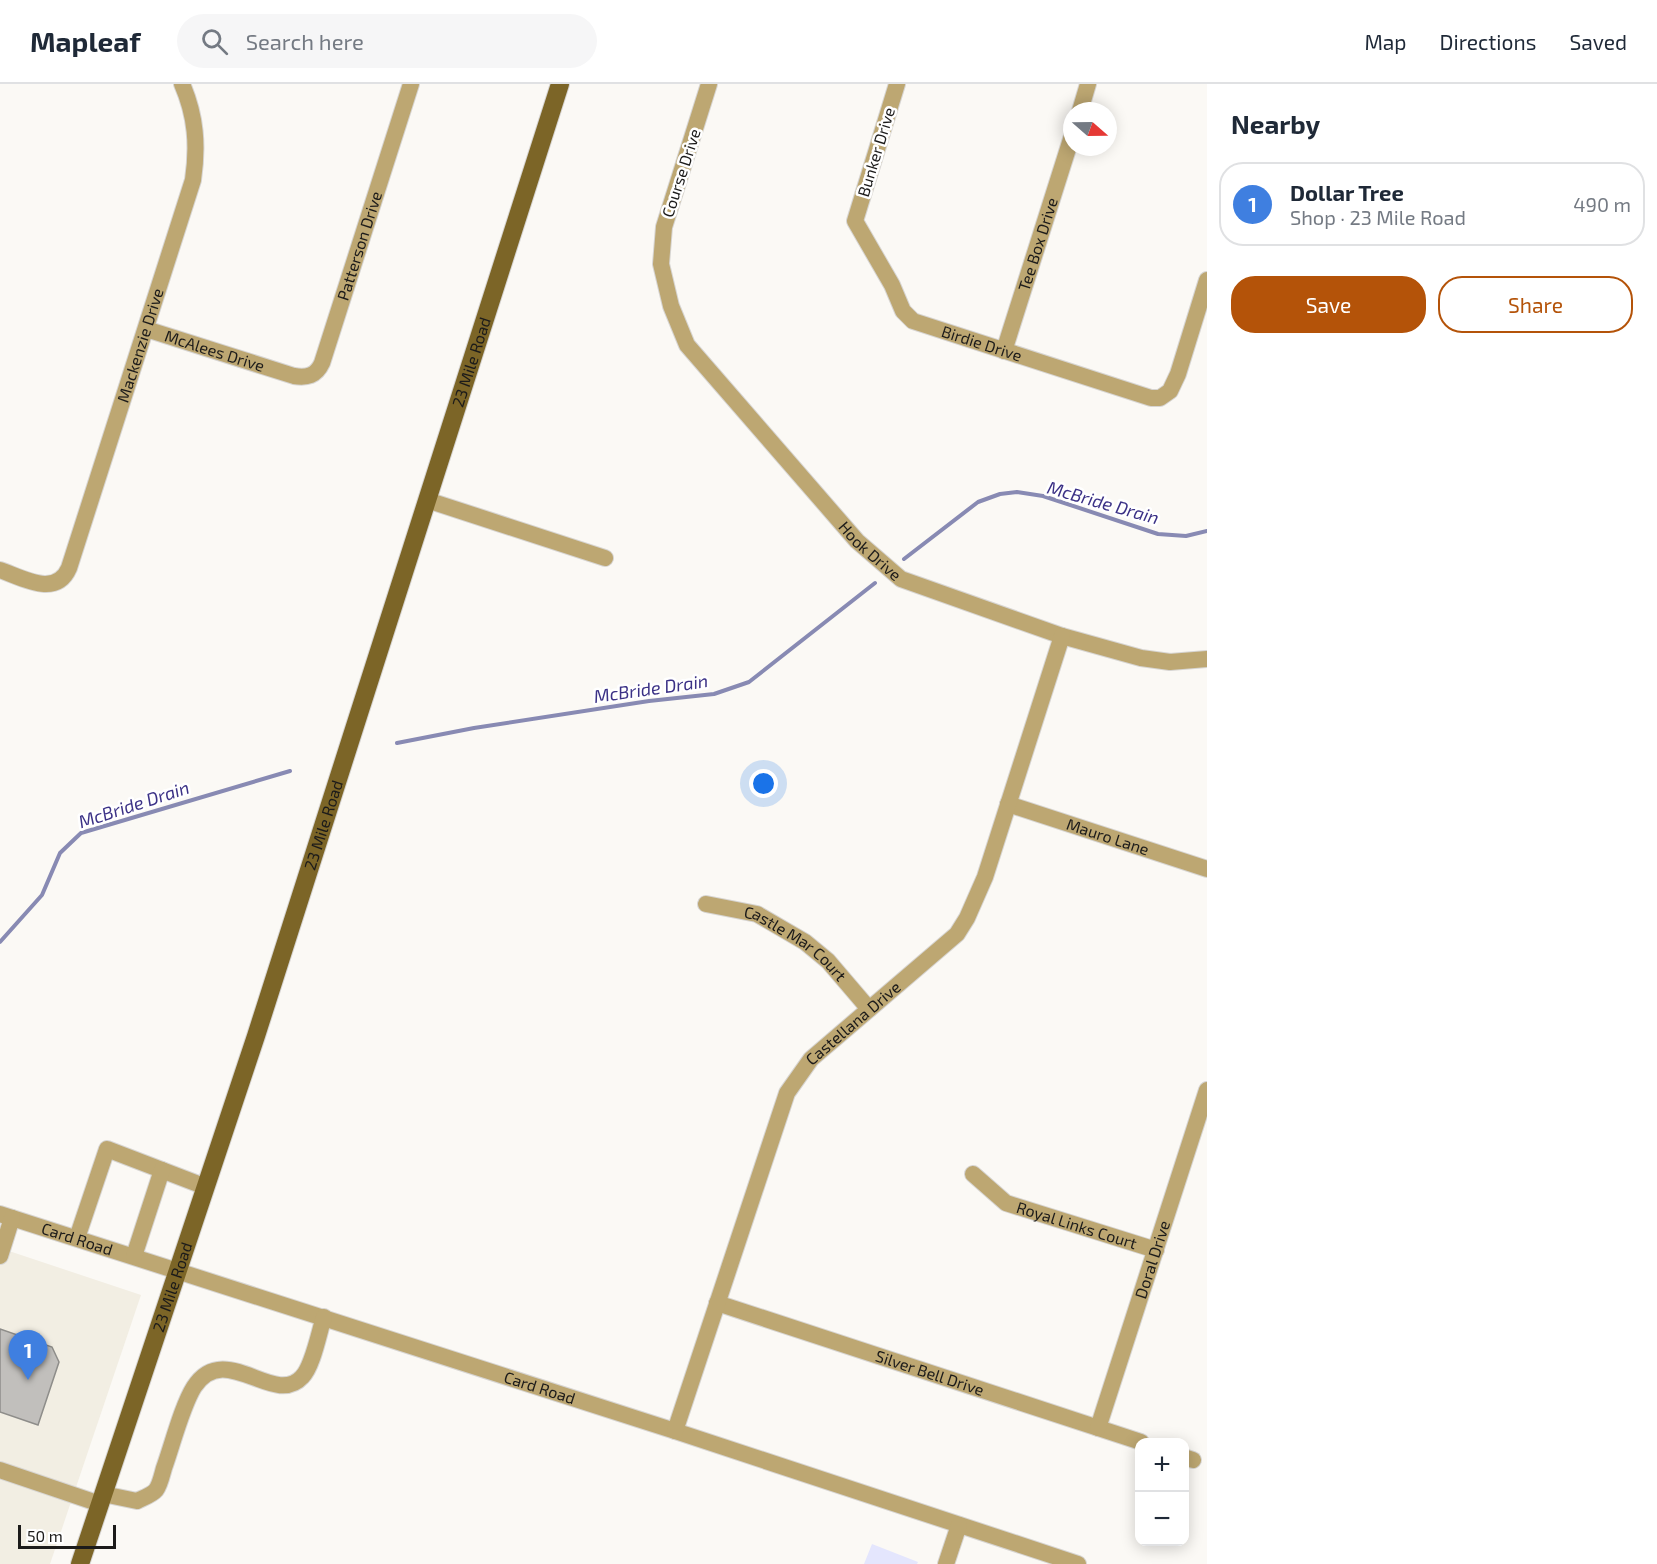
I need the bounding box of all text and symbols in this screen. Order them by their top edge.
search box [177,14,597,68]
text: Mapleaf [30,24,141,58]
icon: search [198,25,231,58]
text: Search here [246,28,364,54]
text: Map [1364,29,1407,54]
text: Directions [1440,29,1536,54]
text: Saved [1569,29,1627,54]
north arrow [1063,102,1117,156]
street label: Bunker Drive [853,105,898,199]
text: Nearby [1231,108,1320,139]
street label: Course Drive [657,126,704,220]
text: Dollar Tree [1290,179,1404,205]
street label: Patterson Drive [333,189,385,303]
text: 1 [1248,192,1257,216]
text: 490 m [1573,192,1631,216]
street label: Tee Box Drive [1014,195,1061,293]
text: Shop · 23 Mile Road [1290,205,1466,229]
button: Save [1231,276,1426,333]
button: Share [1438,276,1633,333]
street label: Mackenzie Drive [113,286,167,405]
street label: 23 Mile Road [447,315,494,409]
street label: Birdie Drive [939,321,1025,365]
street label: McAlees Drive [163,326,267,375]
water label: McBride Drain [1045,476,1162,528]
street label: Hook Drive [835,517,905,584]
water label: McBride Drain [592,669,709,707]
your location [749,769,778,798]
water label: McBride Drain [76,776,192,832]
street label: 23 Mile Road [300,778,346,872]
street label: Mauro Lane [1064,814,1152,858]
street label: Castle Mar Court [743,902,851,985]
street label: Castellana Drive [801,977,904,1068]
street label: Royal Links Court [1014,1197,1139,1252]
street label: Card Road [39,1218,115,1259]
street label: Doral Drive [1130,1218,1173,1301]
street label: 23 Mile Road [148,1240,196,1334]
pin: 1 [9,1330,48,1380]
street label: Silver Bell Drive [873,1346,987,1399]
street label: Card Road [502,1367,578,1407]
map controls [1135,1438,1189,1546]
button: + [1135,1438,1189,1492]
button: − [1135,1492,1189,1546]
scale bar [18,1522,116,1550]
text: 50 m [27,1526,63,1545]

